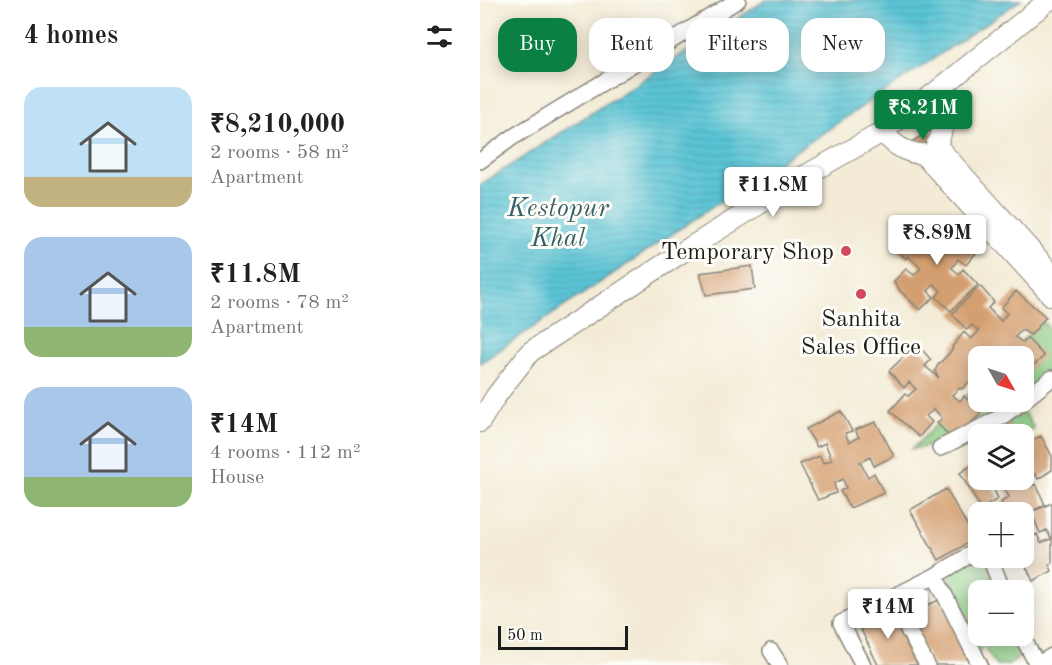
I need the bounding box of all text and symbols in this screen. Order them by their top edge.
chip: Buy [498,18,577,72]
chip: Rent [589,18,674,72]
chip: Filters [686,18,789,72]
chip: New [801,18,885,72]
icon: filters [423,20,456,53]
text: 4 homes [24,23,118,49]
pin: ₹8.21M [874,90,972,141]
text: ₹8.21M [888,99,958,119]
icon: home [72,111,144,183]
text: ₹8,210,000 [210,112,345,138]
text: 2 rooms · 58 m² [210,143,349,163]
pin: ₹11.8M [724,167,822,218]
text: Apartment [210,168,304,188]
text: ₹11.8M [738,176,808,196]
water label: Kestopur Khal [506,196,610,252]
pin: ₹8.89M [888,215,986,266]
text: ₹8.89M [902,224,972,244]
place label: Temporary Shop [661,241,834,265]
marker: Temporary Shop [839,244,853,258]
icon: home [72,261,144,333]
text: ₹11.8M [210,262,301,288]
marker: Sanhita Sales Office [854,287,868,301]
text: 2 rooms · 78 m² [210,293,349,313]
place label: Sanhita Sales Office [801,308,921,360]
text: Apartment [210,318,304,338]
north arrow [968,346,1034,412]
map controls [968,346,1034,646]
icon: home [72,411,144,483]
text: ₹14M [210,412,278,438]
button: layers [968,424,1034,490]
text: 4 rooms · 112 m² [210,443,360,463]
text: House [210,468,264,488]
button: + [968,502,1034,568]
button: − [968,580,1034,646]
pin: ₹14M [852,589,924,640]
text: ₹14M [862,598,914,618]
scale bar [498,623,628,650]
text: 50 m [507,628,543,644]

